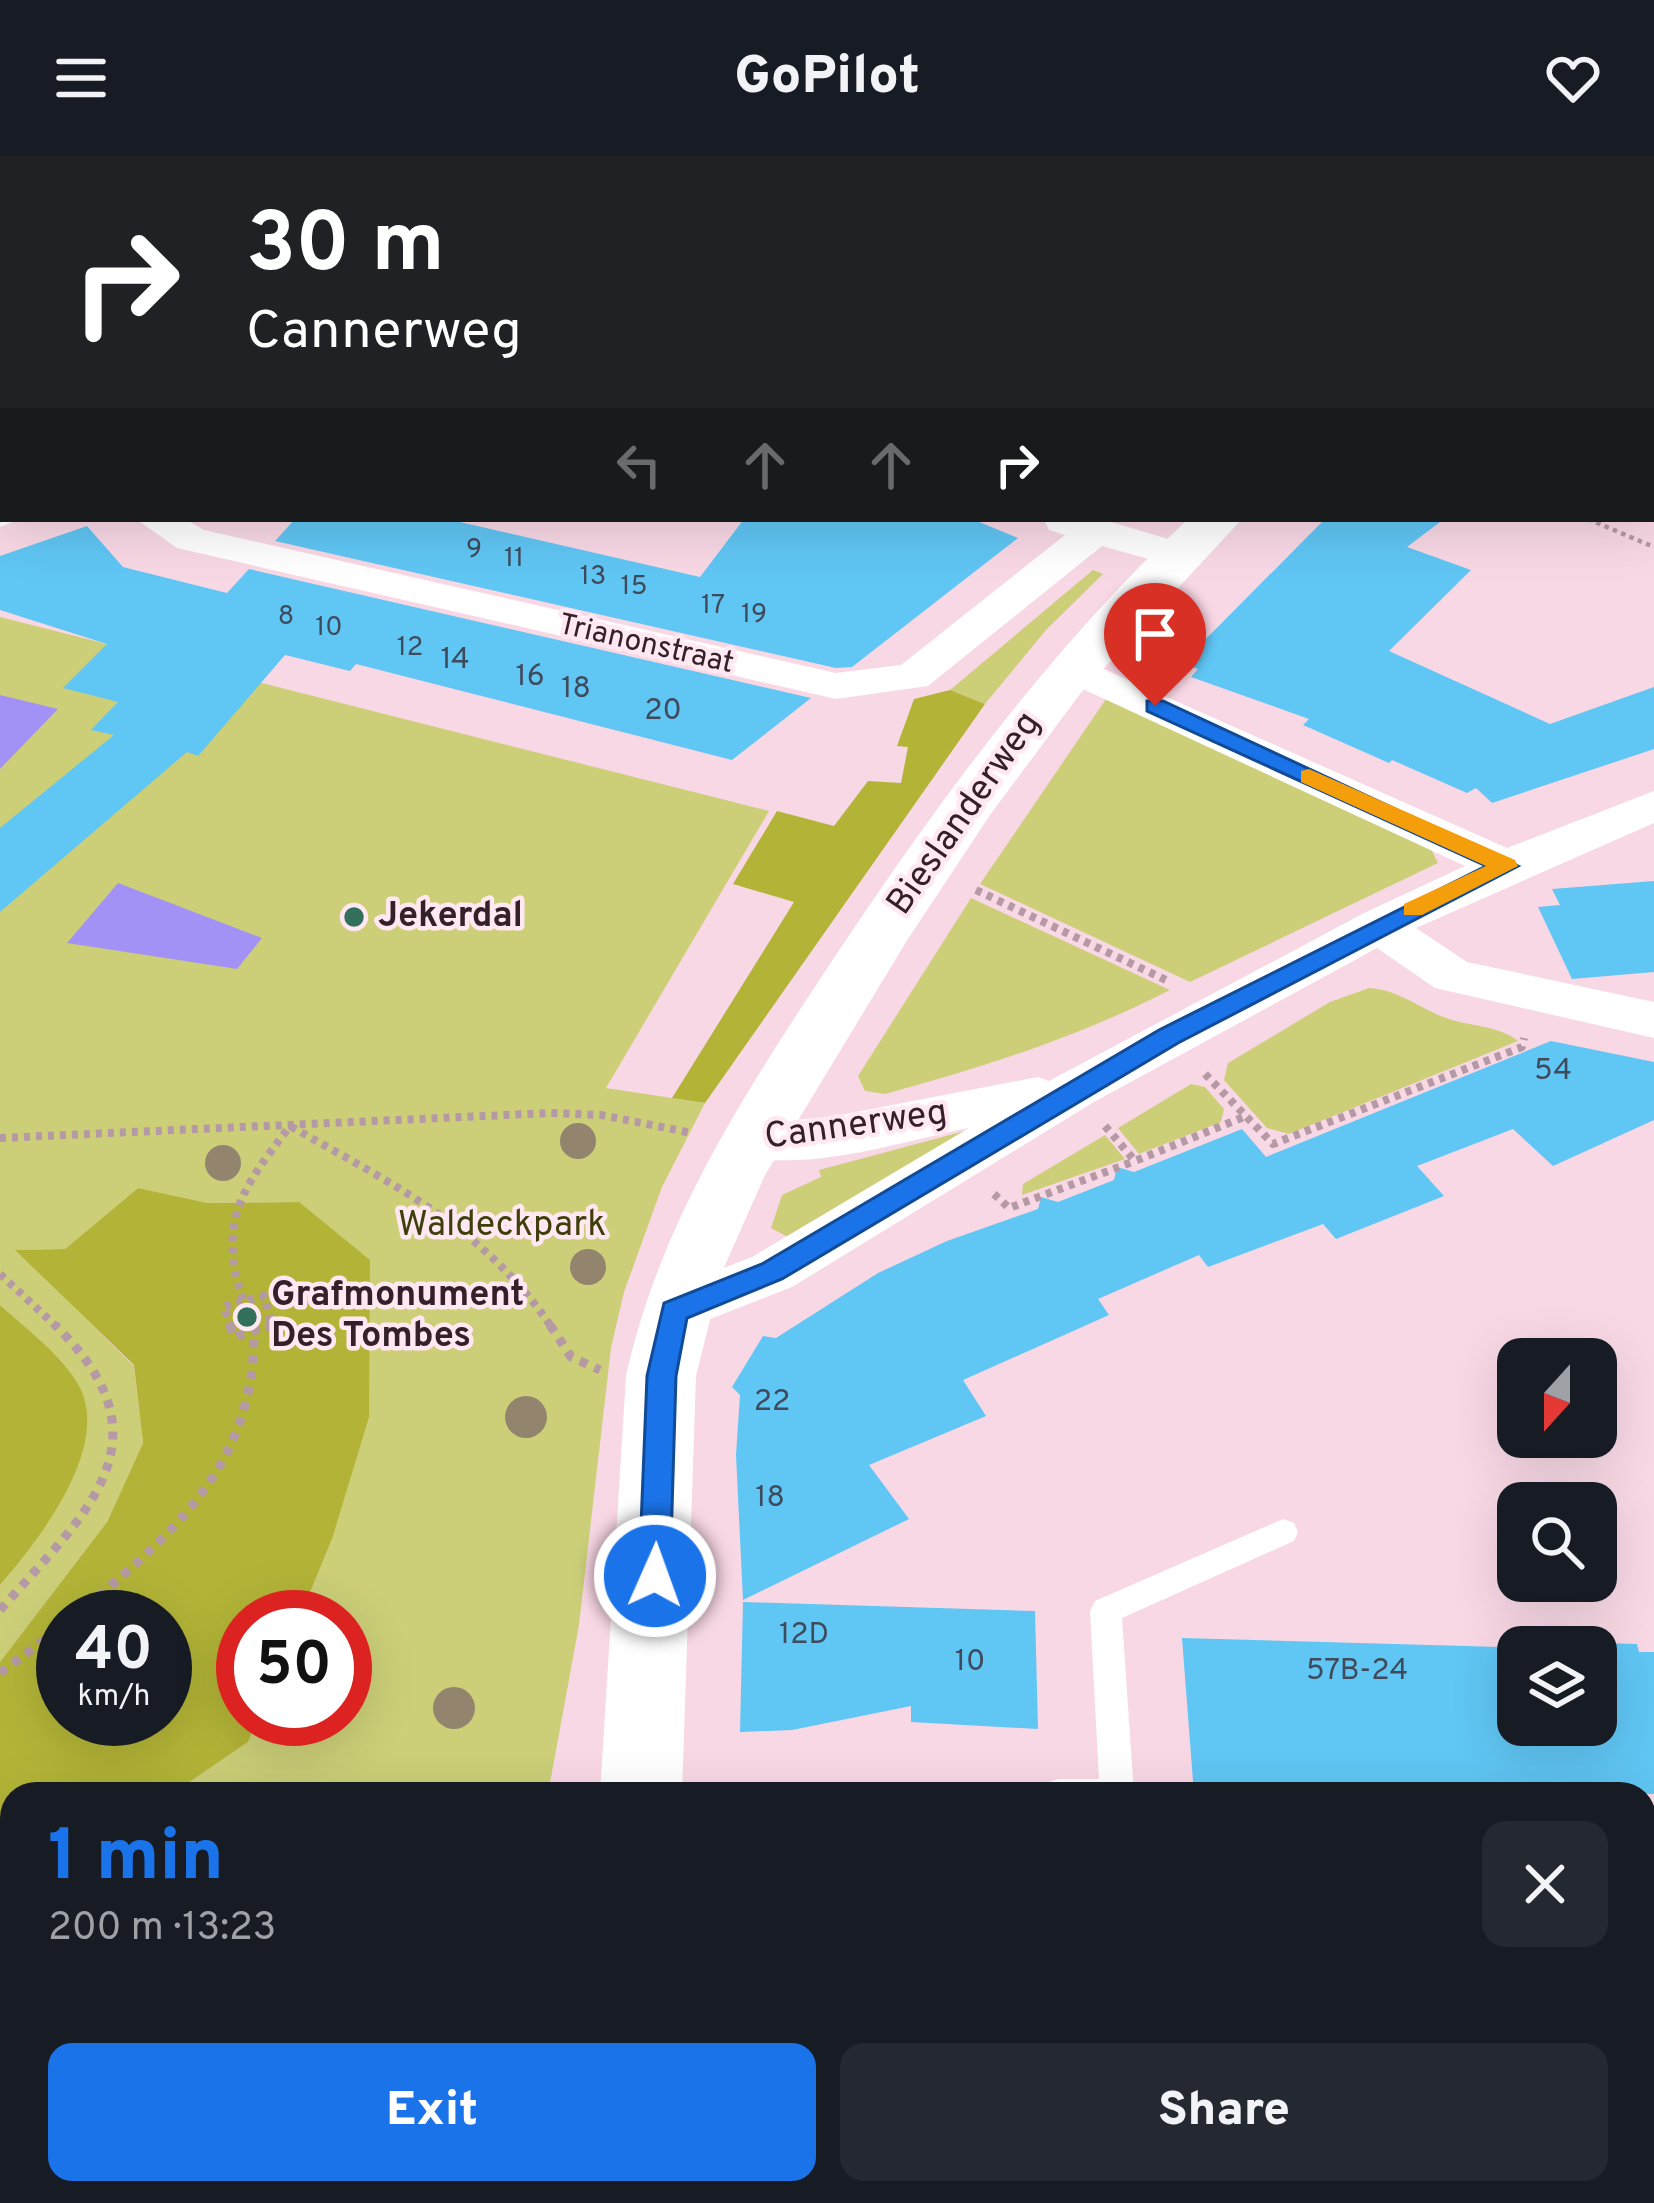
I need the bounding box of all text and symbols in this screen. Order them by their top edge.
text: GoPilot [734,44,920,113]
icon: menu [48,45,114,111]
icon: heart [1540,45,1606,111]
text: 30 m [246,195,445,301]
icon: right [48,204,204,360]
text: Cannerweg [246,299,522,368]
icon: left [606,432,672,498]
icon: ahead [732,432,798,498]
icon: ahead [858,432,924,498]
icon: right [984,432,1050,498]
house number: 9 [466,533,482,567]
house number: 11 [504,542,524,576]
house number: 13 [580,560,606,594]
house number: 15 [621,570,647,604]
pin [1104,583,1206,706]
house number: 17 [701,589,725,623]
house number: 19 [741,598,767,632]
house number: 8 [278,600,294,634]
icon: arrive [1122,601,1188,667]
street label: Trianonstraat [555,607,737,683]
house number: 10 [315,611,343,645]
house number: 12 [397,631,423,665]
house number: 14 [440,642,470,679]
house number: 16 [515,659,545,696]
house number: 18 [561,671,591,708]
house number: 20 [644,693,682,730]
street label: Bieslanderweg [878,703,1052,925]
place label: Jekerdal [378,894,523,940]
marker: Jekerdal [341,904,367,930]
house number: 54 [1534,1053,1572,1090]
street label: Cannerweg [762,1090,950,1162]
park label: Waldeckpark [398,1203,606,1249]
place label: Grafmonument Des Tombes [271,1273,524,1360]
marker: Grafmonument Des Tombes [234,1304,260,1330]
north arrow [1497,1338,1617,1458]
map controls [1497,1338,1617,1746]
house number: 22 [754,1384,790,1421]
house number: 18 [755,1480,785,1517]
button: search [1497,1482,1617,1602]
position arrow [592,1513,718,1639]
speed limit sign: 50 [216,1590,372,1746]
text: 40 [75,1615,153,1691]
house number: 12D [779,1617,829,1654]
button: layers [1497,1626,1617,1746]
house number: 10 [955,1644,985,1681]
house number: 57B-24 [1306,1653,1408,1690]
text: km/h [78,1679,150,1716]
text: 1 min [48,1814,224,1906]
button: close [1482,1821,1608,1947]
text: 200 m · 13:23 [48,1905,276,1954]
button: Exit [48,2043,816,2181]
button: Share [840,2043,1608,2181]

